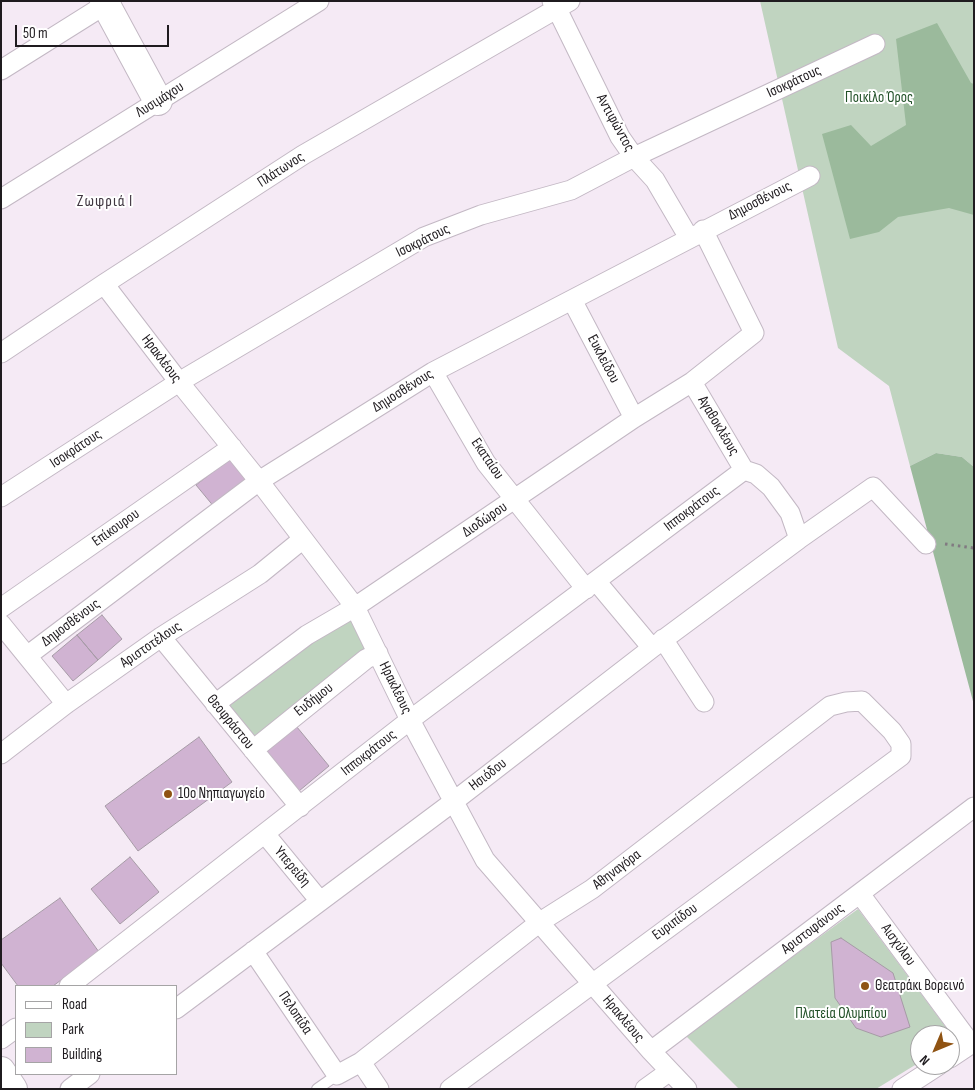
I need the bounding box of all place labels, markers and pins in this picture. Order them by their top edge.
place label: 10ο Νηπιαγωγείο [178,785,265,803]
marker: 10ο Νηπιαγωγείο [162,788,174,800]
place label: Θεατράκι Βορεινό [875,977,964,995]
marker: Θεατράκι Βορεινό [859,980,871,992]

